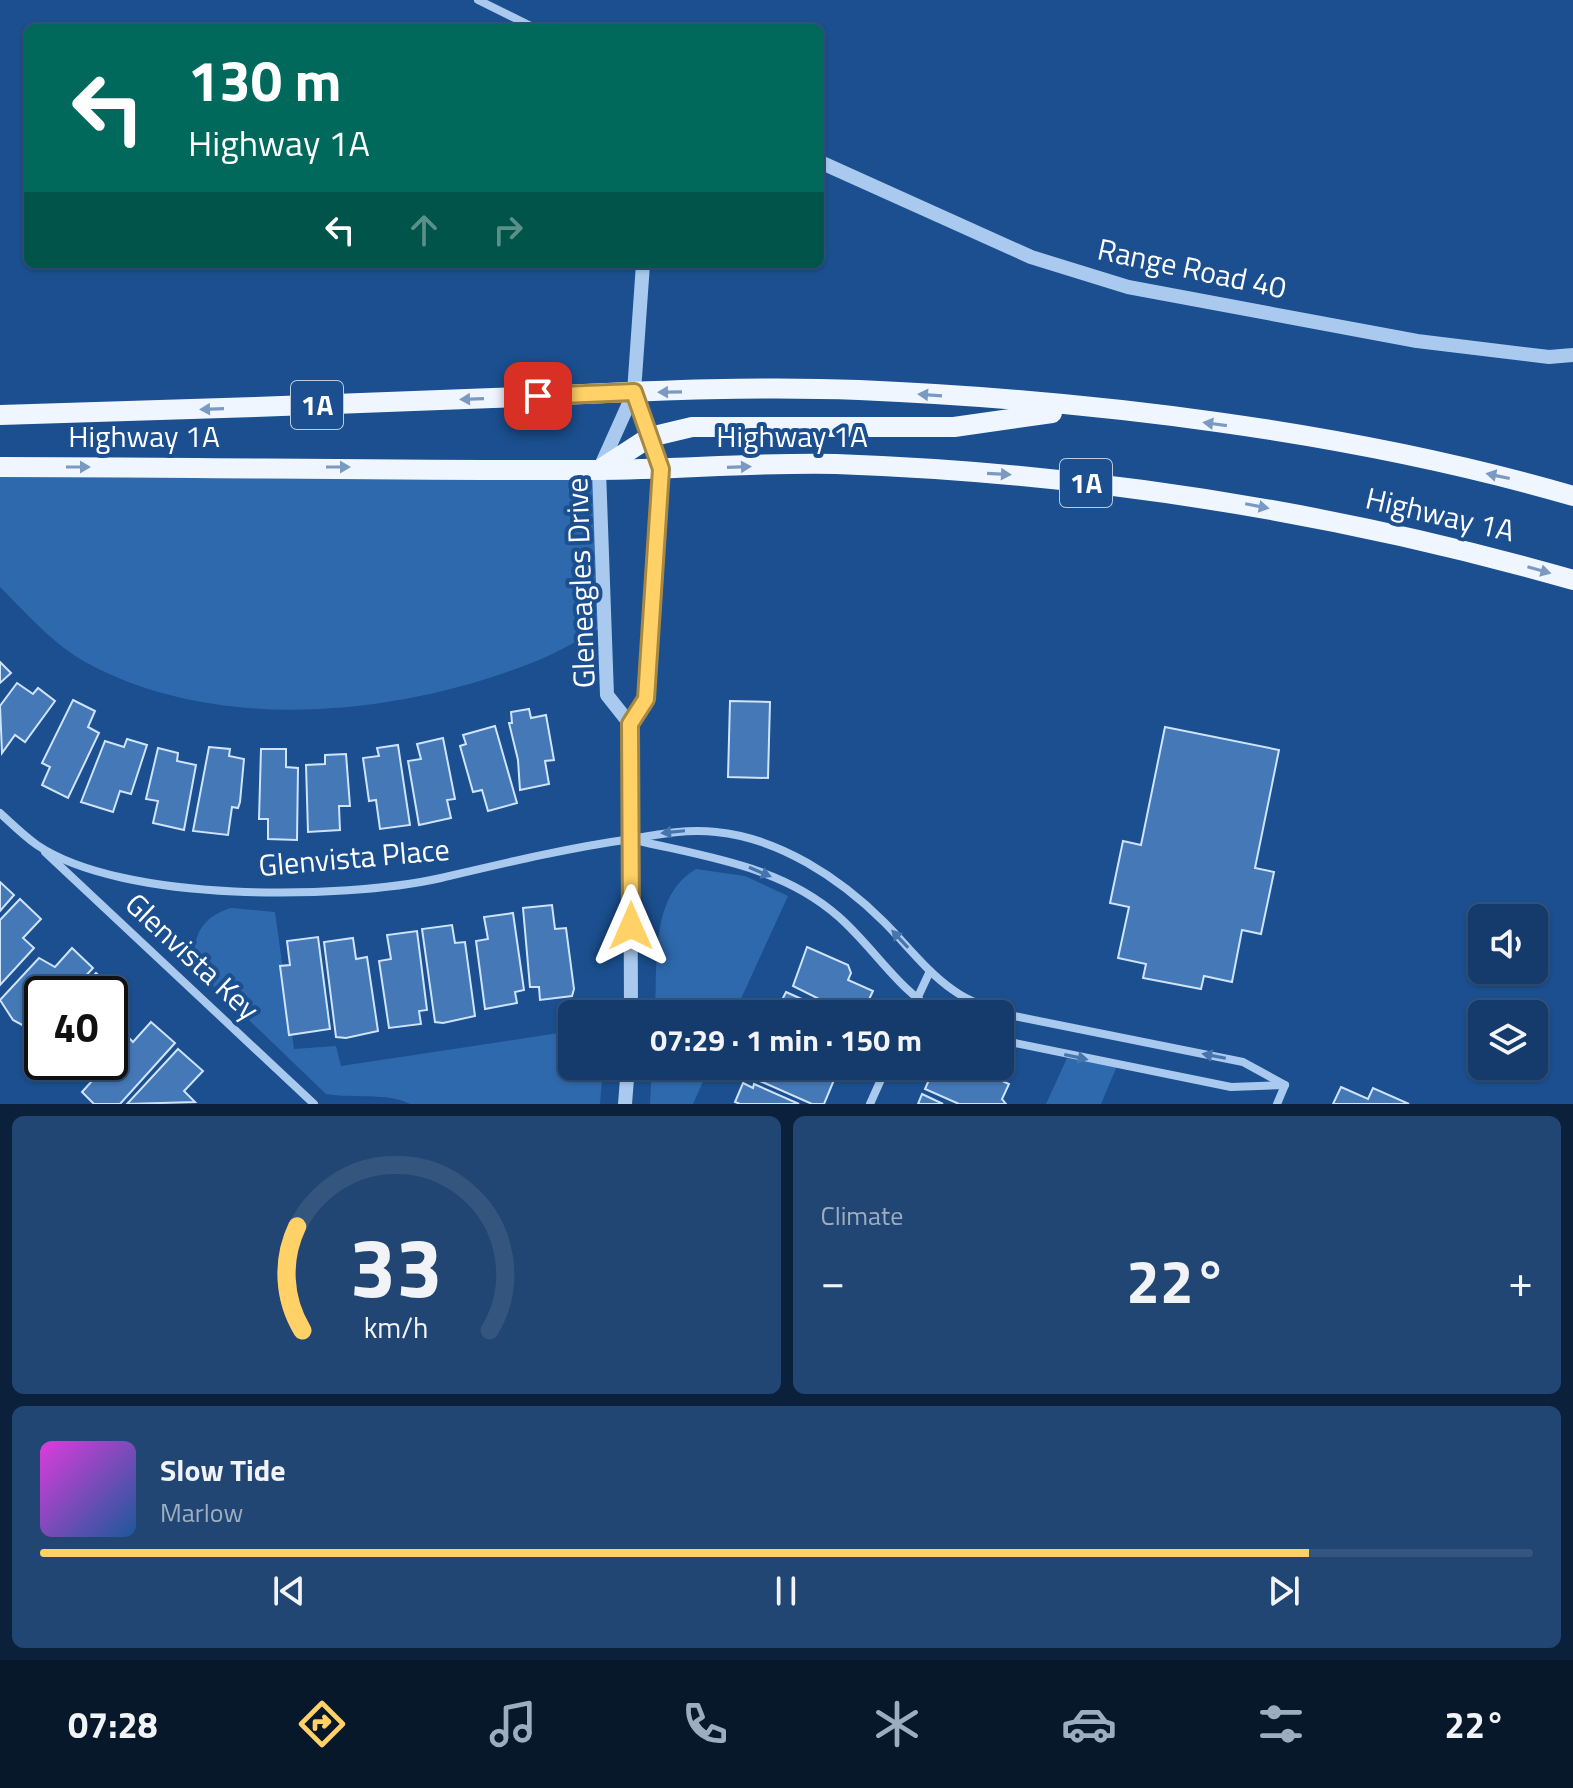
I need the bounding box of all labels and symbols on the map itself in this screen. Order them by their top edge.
street label: Range Road 40 [1094,226,1291,310]
pin [504,362,572,430]
road number: 1A [291,381,343,429]
one-way arrow [657,386,682,398]
one-way arrow [917,388,942,401]
one-way arrow [459,393,484,406]
one-way arrow [199,402,224,415]
street label: Highway 1A [68,413,220,459]
street label: Highway 1A [716,413,868,459]
one-way arrow [1202,417,1227,430]
road number: 1A [1060,459,1112,507]
one-way arrow [727,460,752,473]
one-way arrow [66,461,91,473]
one-way arrow [326,461,351,473]
one-way arrow [987,467,1012,480]
one-way arrow [1485,469,1510,482]
street label: Highway 1A [1361,475,1519,554]
street label: Gleneagles Drive [553,477,607,689]
one-way arrow [1244,501,1269,513]
one-way arrow [1527,564,1551,577]
street label: Glenvista Place [257,826,451,888]
one-way arrow [661,826,686,839]
one-way arrow [748,865,772,878]
street label: Glenvista Key [115,882,270,1031]
position arrow [589,884,673,968]
one-way arrow [891,930,909,949]
speed limit sign: 40 [24,976,128,1080]
one-way arrow [1201,1049,1226,1062]
one-way arrow [1064,1051,1089,1064]

